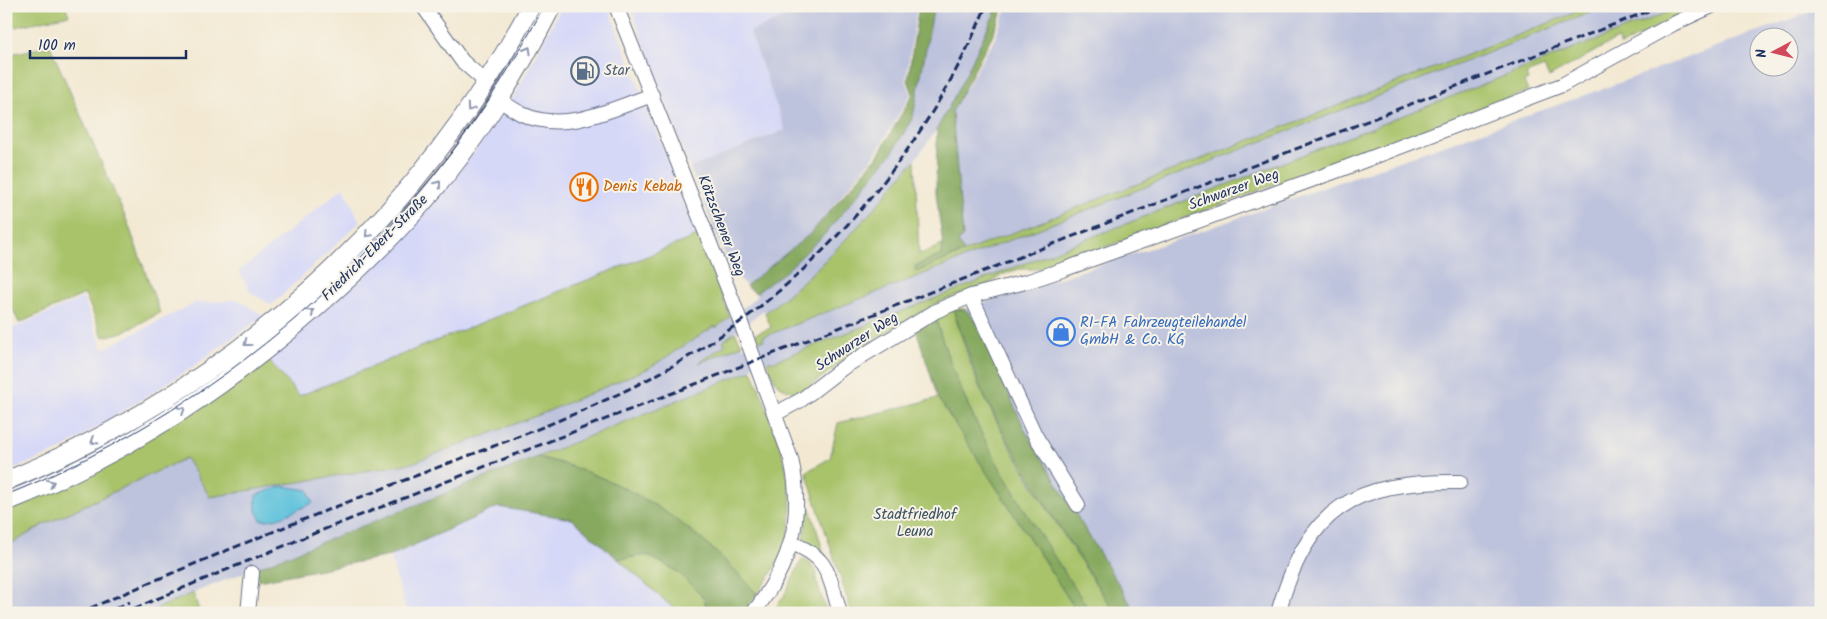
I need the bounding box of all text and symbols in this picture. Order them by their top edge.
scale bar [30,28,186,60]
north arrow [1750,28,1800,78]
text: 100 m [38,34,76,58]
one-way arrow [522,46,532,55]
text: N [1751,48,1774,59]
fuel station icon: Star [570,56,600,86]
place label: Star [604,59,631,83]
one-way arrow [467,102,476,112]
street label: Schwarzer Weg [1185,163,1283,217]
restaurant icon: Denis Kebab [569,172,599,202]
street label: Kötzschener Weg [691,172,751,280]
place label: Denis Kebab [603,175,682,199]
one-way arrow [432,181,440,190]
street label: Friedrich-Ebert-Straße [316,189,434,307]
one-way arrow [365,229,374,238]
street label: Schwarzer Weg [811,306,903,378]
one-way arrow [306,309,315,318]
place label: RI-FA Fahrzeugteilehandel GmbH & Co. KG [1080,311,1247,352]
shop icon: RI-FA Fahrzeugteilehandel GmbH & Co. KG [1046,317,1076,347]
one-way arrow [244,337,253,346]
one-way arrow [177,407,186,417]
one-way arrow [90,434,99,444]
one-way arrow [46,478,55,489]
park label: Stadtfriedhof Leuna [874,503,958,544]

